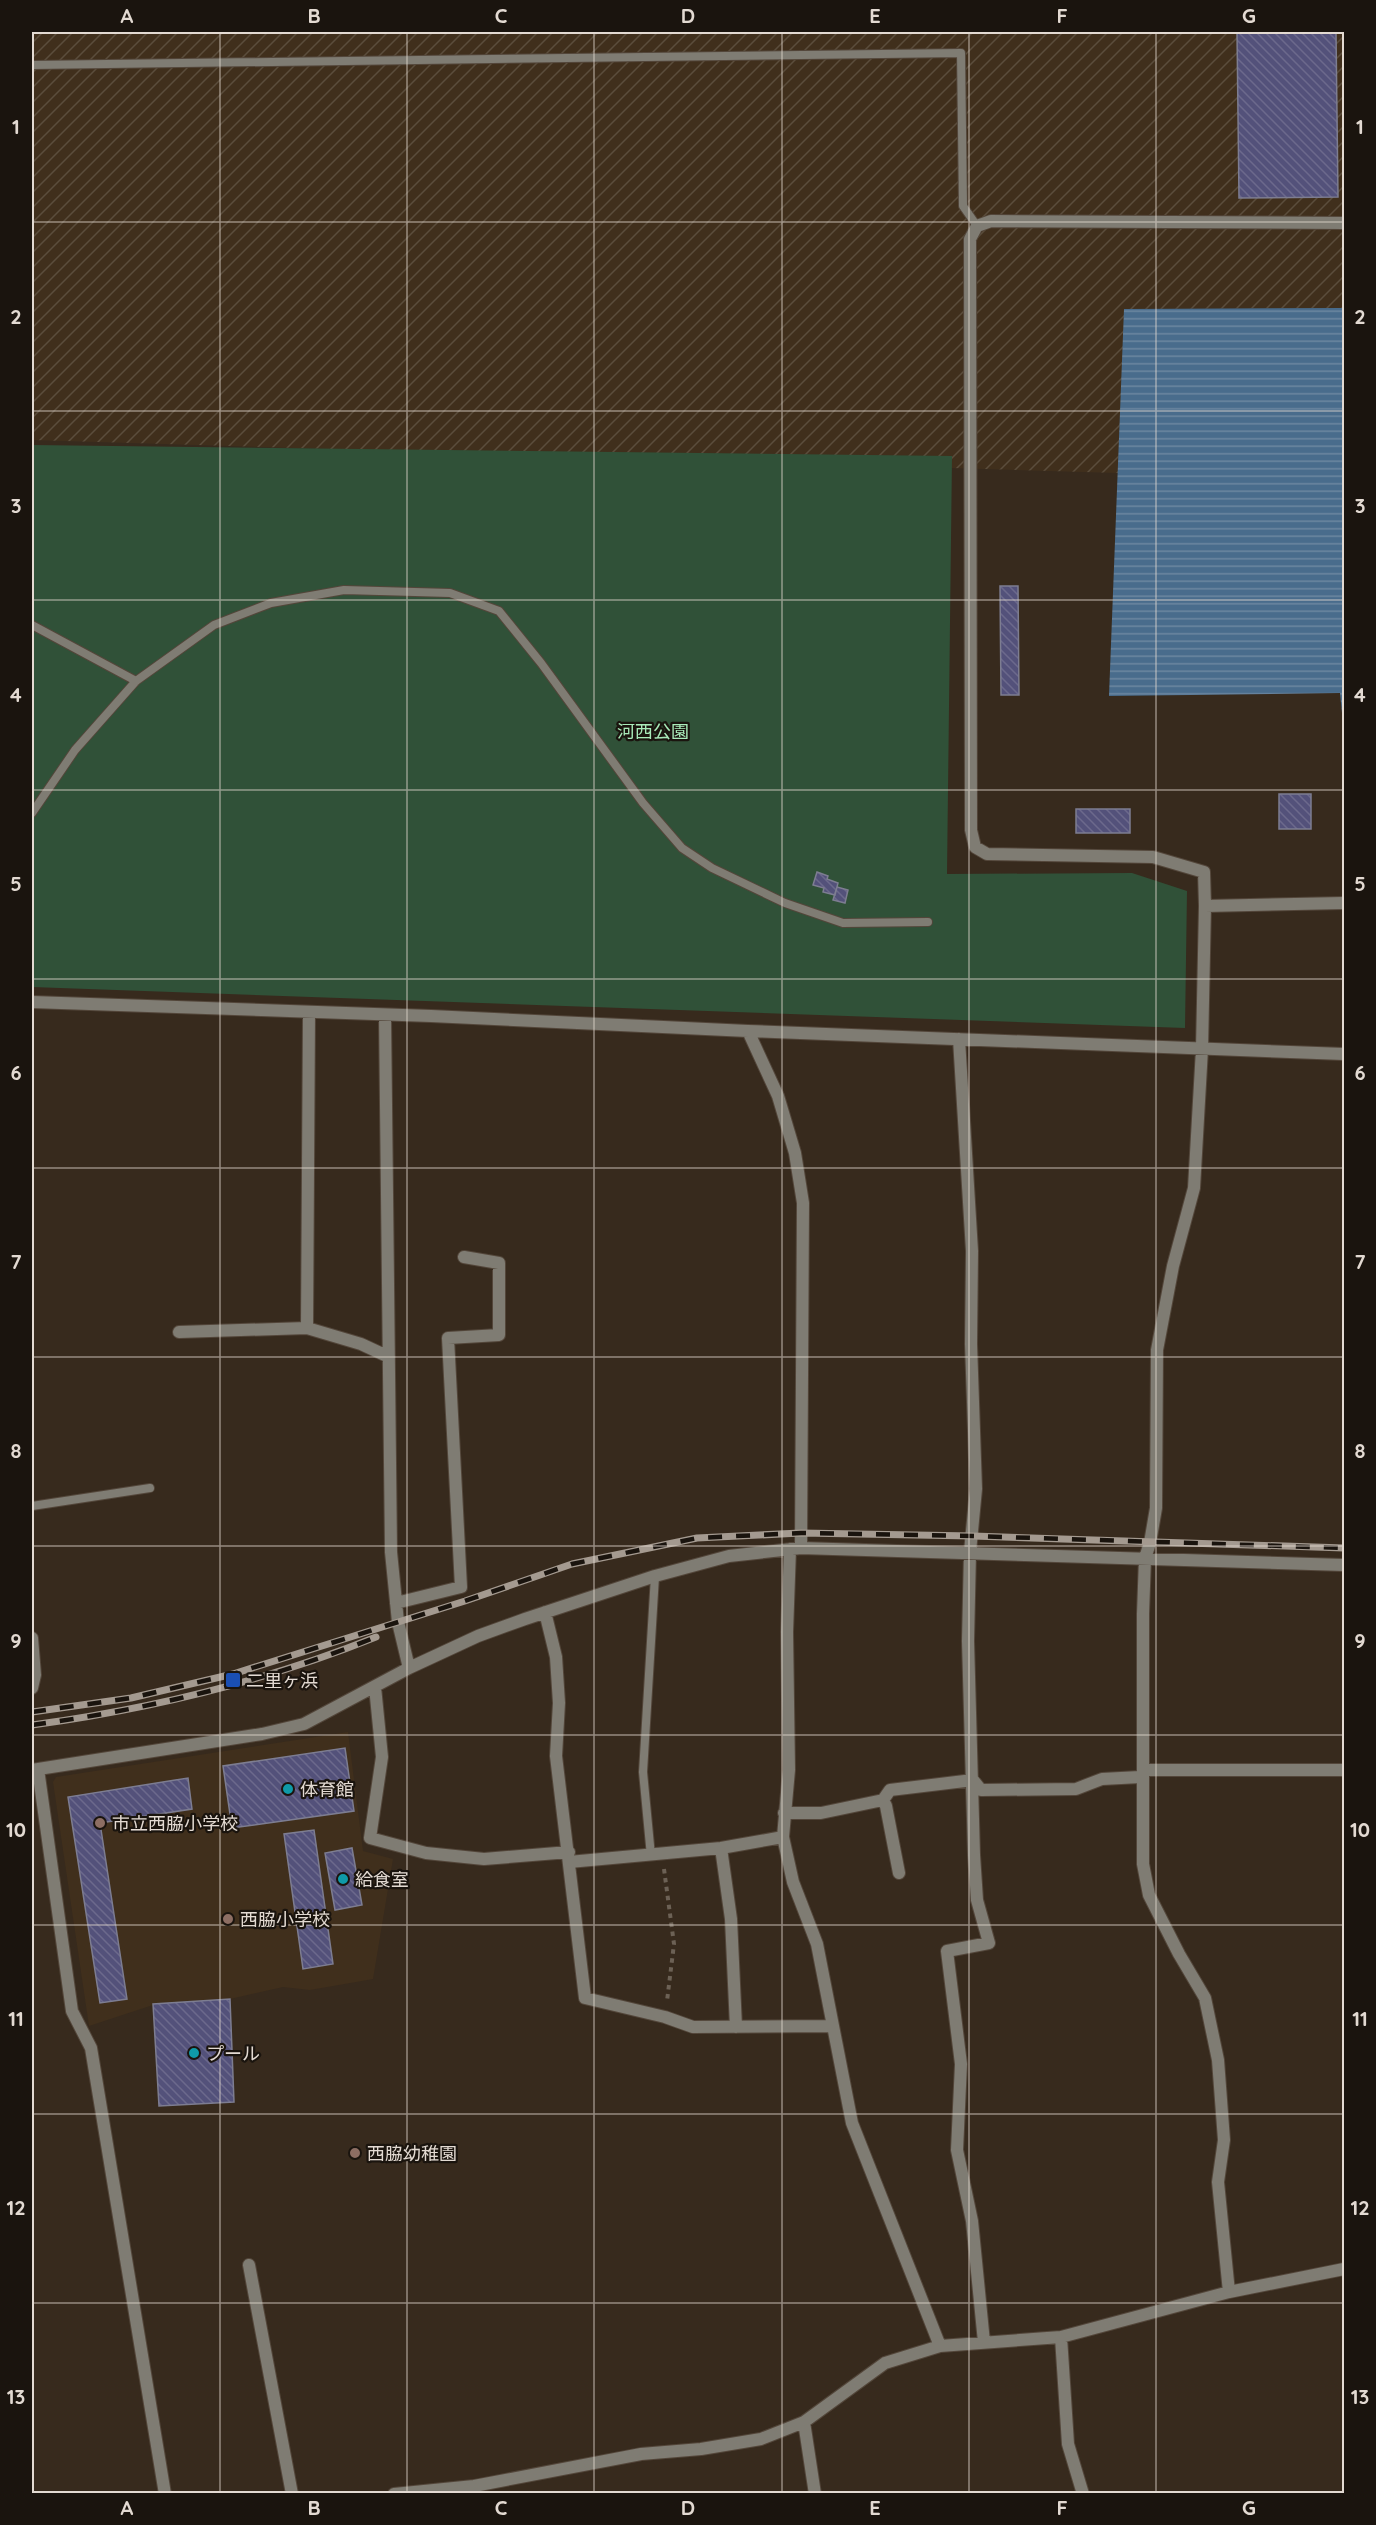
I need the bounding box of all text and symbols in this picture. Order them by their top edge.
text: A [121,3,134,28]
text: B [307,3,321,28]
text: C [495,3,508,28]
text: D [681,3,695,28]
text: E [869,3,881,28]
text: F [1056,3,1068,28]
text: G [1242,3,1256,28]
text: 1 [12,114,20,139]
text: 1 [1356,114,1364,139]
text: 2 [10,304,22,329]
text: 2 [1354,304,1366,329]
text: 3 [11,493,21,518]
text: 3 [1355,493,1365,518]
text: 4 [10,682,22,707]
text: 4 [1354,682,1366,707]
park label: 河西公園 [617,720,689,743]
text: 5 [10,871,22,896]
text: 5 [1354,871,1366,896]
text: 6 [10,1060,22,1085]
text: 6 [1354,1060,1366,1085]
text: 7 [11,1249,22,1274]
text: 7 [1355,1249,1366,1274]
text: 8 [11,1438,22,1463]
text: 8 [1355,1438,1366,1463]
text: 9 [10,1628,22,1653]
text: 9 [1354,1628,1366,1653]
place label: 二里ヶ浜 [246,1669,318,1692]
marker: 二里ヶ浜 [224,1671,242,1689]
place label: 体育館 [300,1778,354,1801]
marker: 体育館 [281,1782,295,1796]
place label: 市立西脇小学校 [112,1812,238,1835]
marker: 市立西脇小学校 [93,1816,107,1830]
text: 10 [6,1817,26,1842]
text: 10 [1350,1817,1370,1842]
place label: 給食室 [355,1868,409,1891]
marker: 給食室 [336,1872,350,1886]
place label: 西脇小学校 [240,1908,330,1931]
marker: 西脇小学校 [221,1912,235,1926]
text: 11 [8,2006,24,2031]
text: 11 [1352,2006,1368,2031]
place label: プール [206,2042,260,2065]
marker: プール [187,2046,201,2060]
place label: 西脇幼稚園 [367,2142,457,2165]
marker: 西脇幼稚園 [348,2146,362,2160]
text: 12 [6,2195,26,2220]
text: 12 [1350,2195,1370,2220]
text: 13 [7,2384,25,2409]
text: 13 [1351,2384,1369,2409]
text: A [121,2495,134,2520]
text: B [307,2495,321,2520]
text: C [495,2495,508,2520]
text: D [681,2495,695,2520]
text: E [869,2495,881,2520]
text: F [1056,2495,1068,2520]
text: G [1242,2495,1256,2520]

